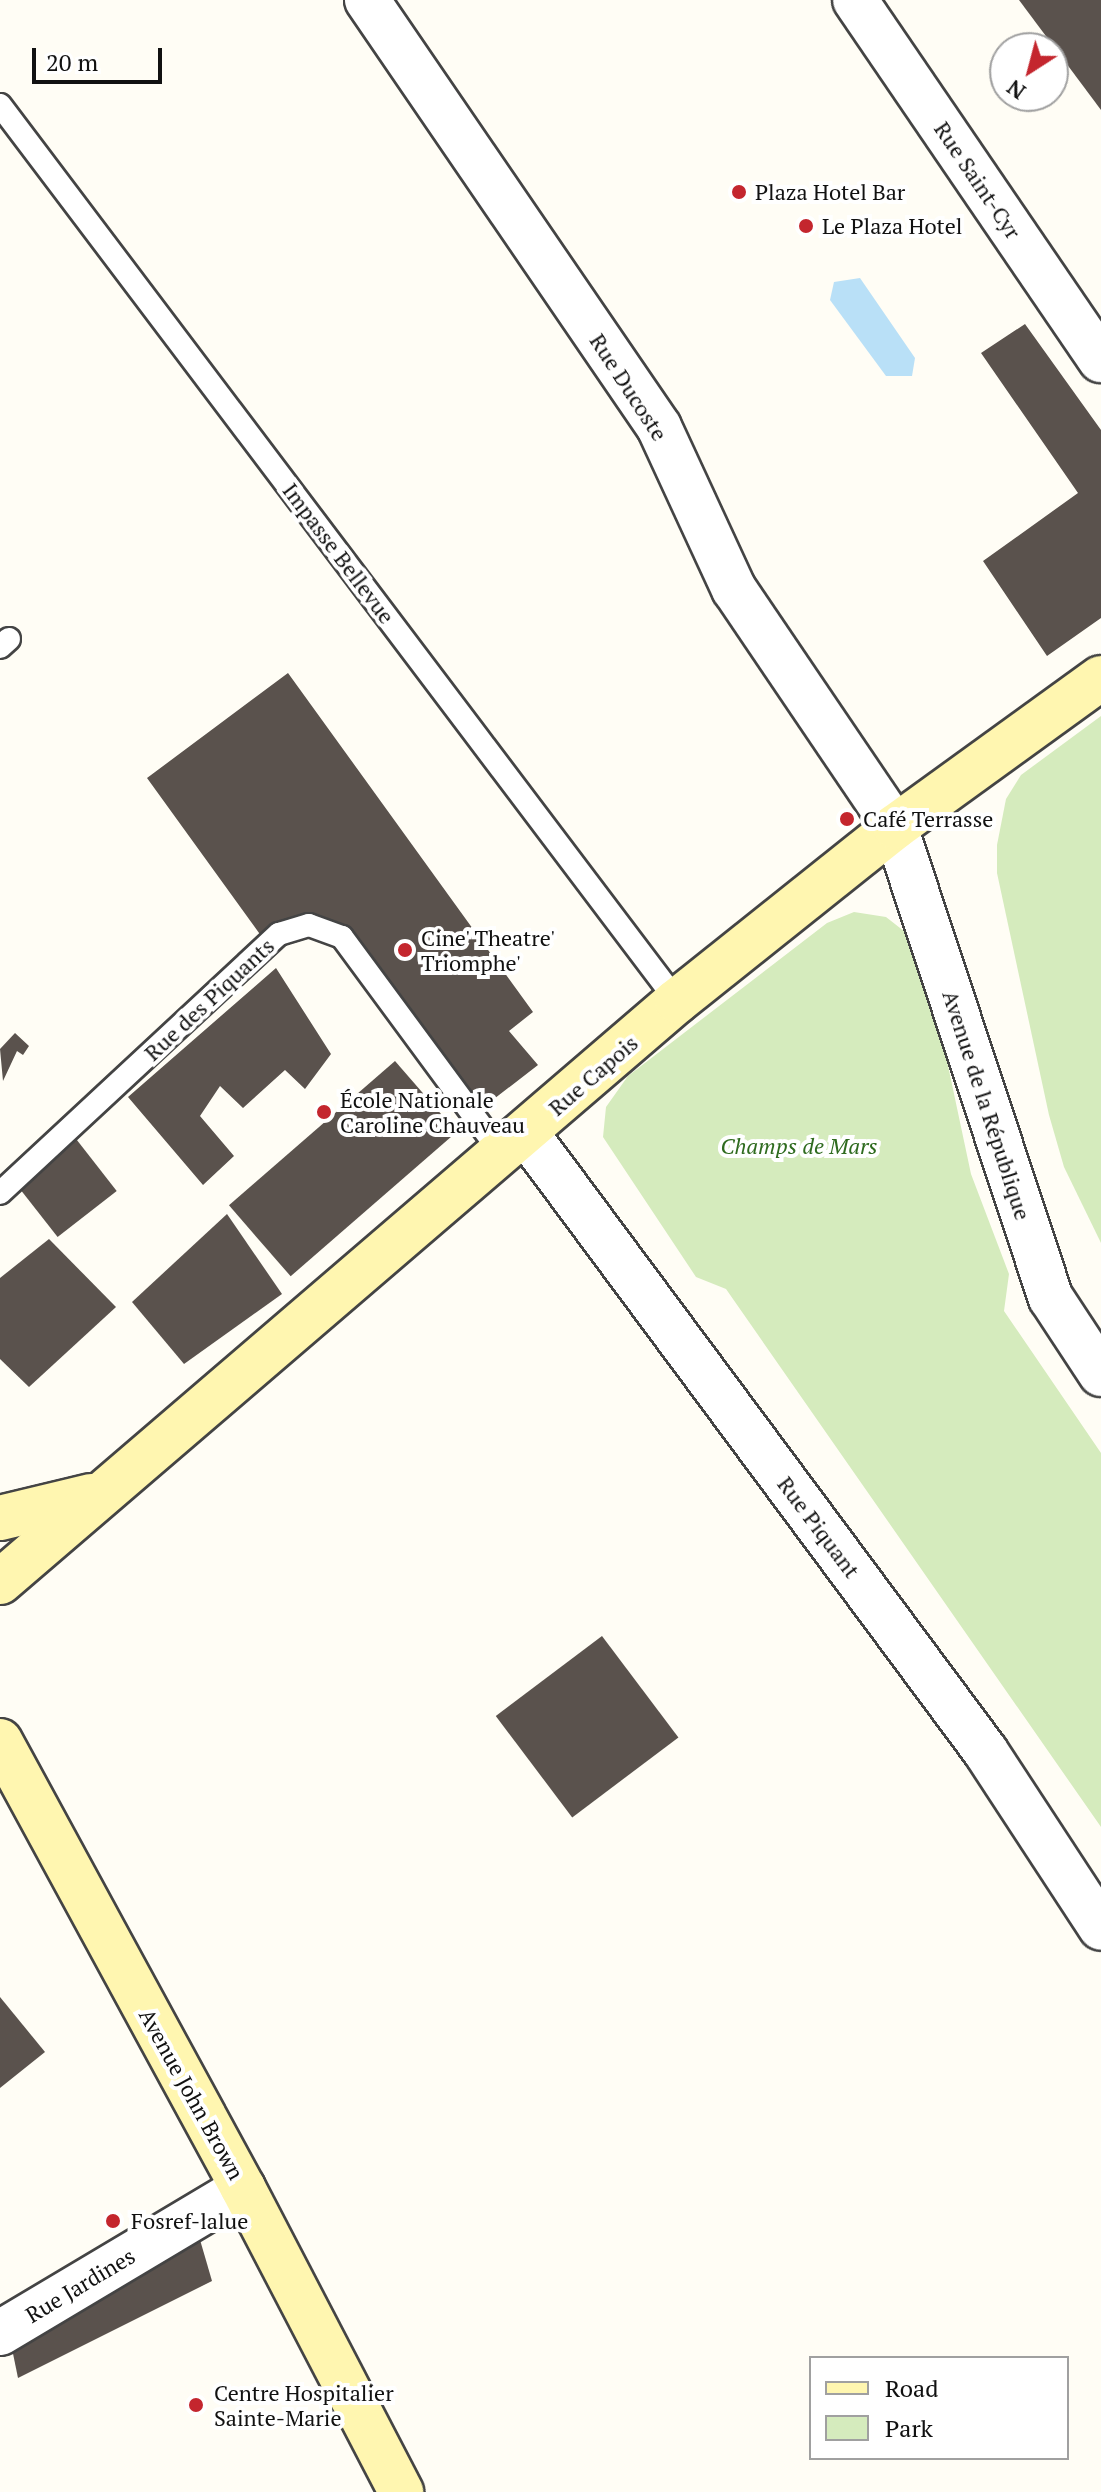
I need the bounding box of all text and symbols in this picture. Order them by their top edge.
scale bar [36,32,166,82]
north arrow [989,32,1069,112]
text: 20 m [46,46,98,78]
text: N [1001,74,1031,107]
street label: Rue Saint-Cyr [929,117,1027,243]
place label: Plaza Hotel Bar [755,179,905,205]
marker: Plaza Hotel Bar [730,183,748,201]
place label: Le Plaza Hotel [822,213,962,239]
marker: Le Plaza Hotel [797,217,815,235]
street label: Rue Ducoste [585,329,673,445]
street label: Impasse Bellevue [278,478,400,628]
place label: Café Terrasse [863,806,993,832]
marker: Café Terrasse [838,810,856,828]
place label: Cine' Theatre' Triomphe' [421,924,556,976]
street label: Rue des Piquants [139,932,279,1066]
marker: Cine' Theatre' Triomphe' [396,941,414,959]
street label: Avenue de la République [937,987,1037,1223]
street label: Rue Capois [543,1029,643,1121]
place label: École Nationale Caroline Chauveau [340,1086,525,1138]
marker: École Nationale Caroline Chauveau [315,1103,333,1121]
park label: Champs de Mars [720,1133,878,1159]
street label: Rue Piquant [772,1471,866,1583]
street label: Avenue John Brown [134,2004,250,2184]
place label: Fosref-lalue [131,2208,248,2234]
marker: Fosref-lalue [102,2210,124,2232]
street label: Rue Jardines [21,2242,139,2328]
legend [809,2356,1069,2460]
text: Road [885,2372,939,2404]
place label: Centre Hospitalier Sainte-Marie [214,2379,394,2430]
marker: Centre Hospitalier Sainte-Marie [185,2394,207,2416]
text: Park [885,2412,933,2444]

